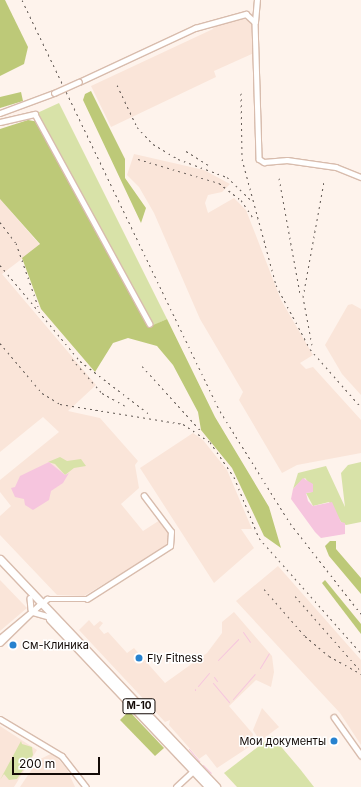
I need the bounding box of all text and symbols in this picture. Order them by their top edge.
place label: См-Клиника [22,638,89,652]
marker: См-Клиника [7,639,19,651]
place label: Fly Fitness [147,651,203,665]
marker: Fly Fitness [134,653,144,663]
road number: М-10 [122,698,156,714]
place label: Мои документы [239,734,326,748]
marker: Мои документы [329,736,339,746]
scale bar [14,749,102,775]
text: 200 m [19,756,55,771]

